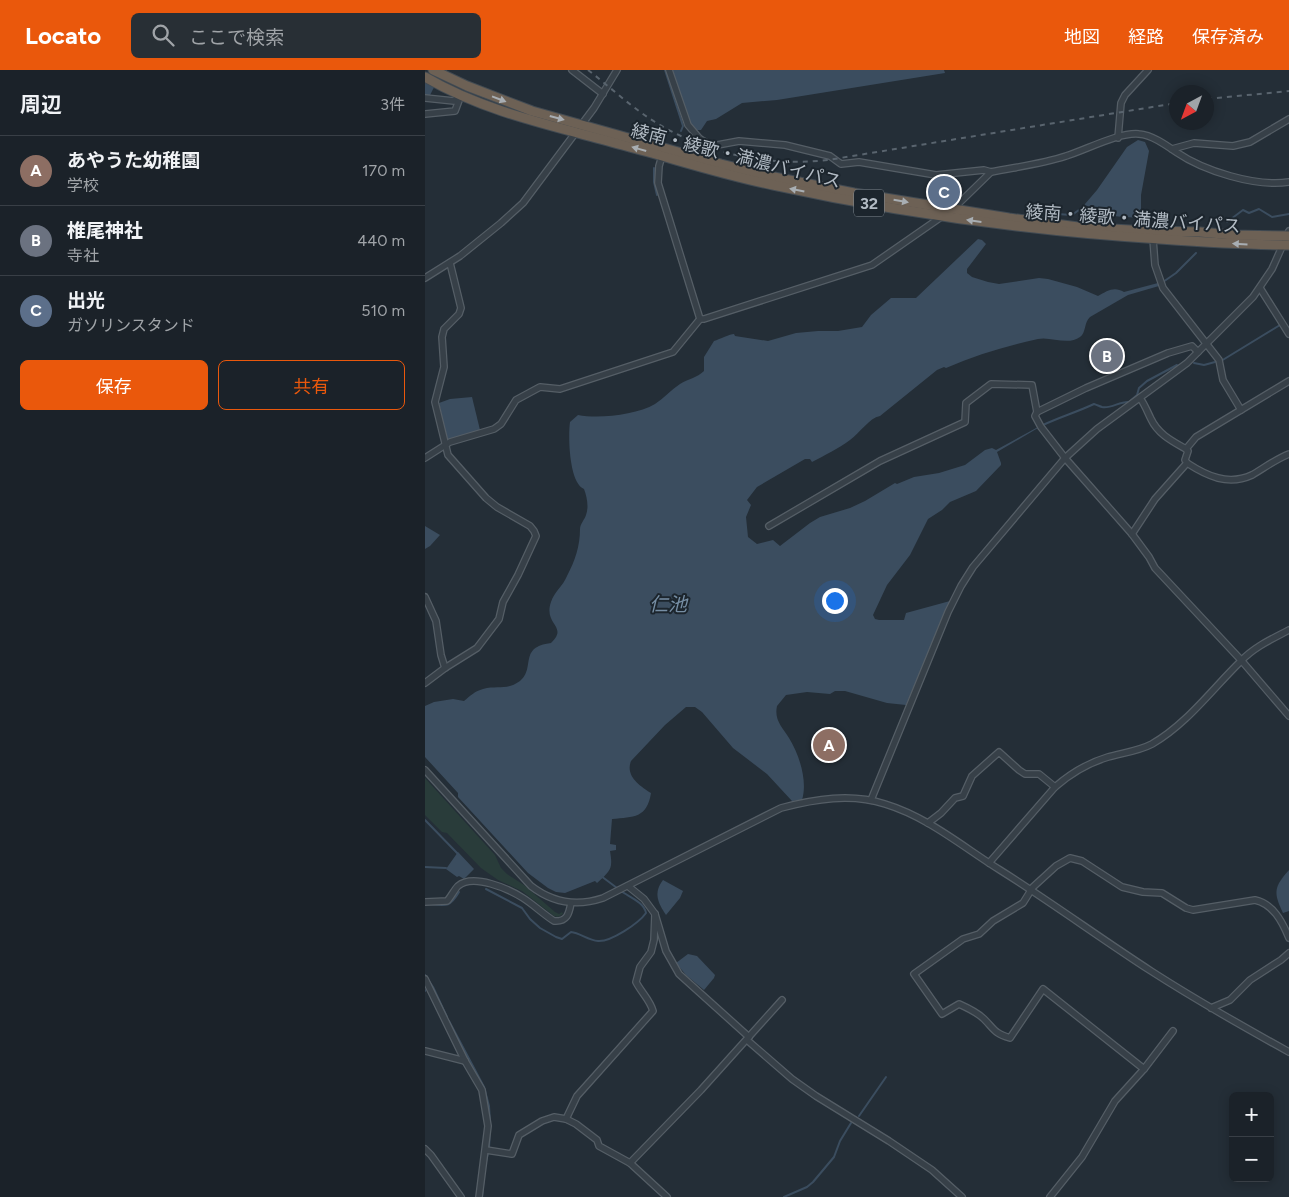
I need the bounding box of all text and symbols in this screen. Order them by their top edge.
search box [131,13,481,58]
text: Locato [25,21,101,50]
icon: search [149,21,177,49]
text: ここで検索 [189,26,284,49]
text: 地図 [1064,26,1100,48]
text: 経路 [1128,26,1164,48]
text: 保存済み [1192,26,1264,48]
north arrow [1169,85,1214,130]
text: 周辺 [20,92,62,117]
text: 3件 [380,95,405,114]
one-way arrow [492,95,507,103]
one-way arrow [549,114,564,122]
street label: 綾南・綾歌・満濃バイパス [629,119,843,193]
one-way arrow [632,145,647,153]
text: あやうた幼稚園 [67,149,200,172]
text: A [30,161,42,180]
text: 170 m [362,161,405,180]
pin: C [928,173,960,211]
text: 学校 [67,176,99,195]
one-way arrow [789,186,804,194]
road number: 32 [854,190,884,216]
one-way arrow [893,197,909,205]
street label: 綾南・綾歌・満濃バイパス [1025,201,1241,237]
one-way arrow [965,217,981,225]
text: 椎尾神社 [67,219,143,242]
text: B [31,231,41,250]
text: 440 m [357,231,405,250]
one-way arrow [1232,239,1248,247]
text: 寺社 [67,246,99,265]
text: 出光 [67,289,105,312]
text: C [30,301,42,320]
text: 510 m [361,301,405,320]
text: ガソリンスタンド [67,316,195,335]
pin: B [1091,337,1123,375]
button: 保存 [20,360,208,410]
button: 共有 [218,360,405,410]
your location [822,588,848,614]
water label: 仁池 [649,593,689,616]
pin: A [813,726,845,764]
map controls [1229,1092,1274,1182]
button: + [1229,1092,1274,1137]
button: − [1229,1137,1274,1182]

